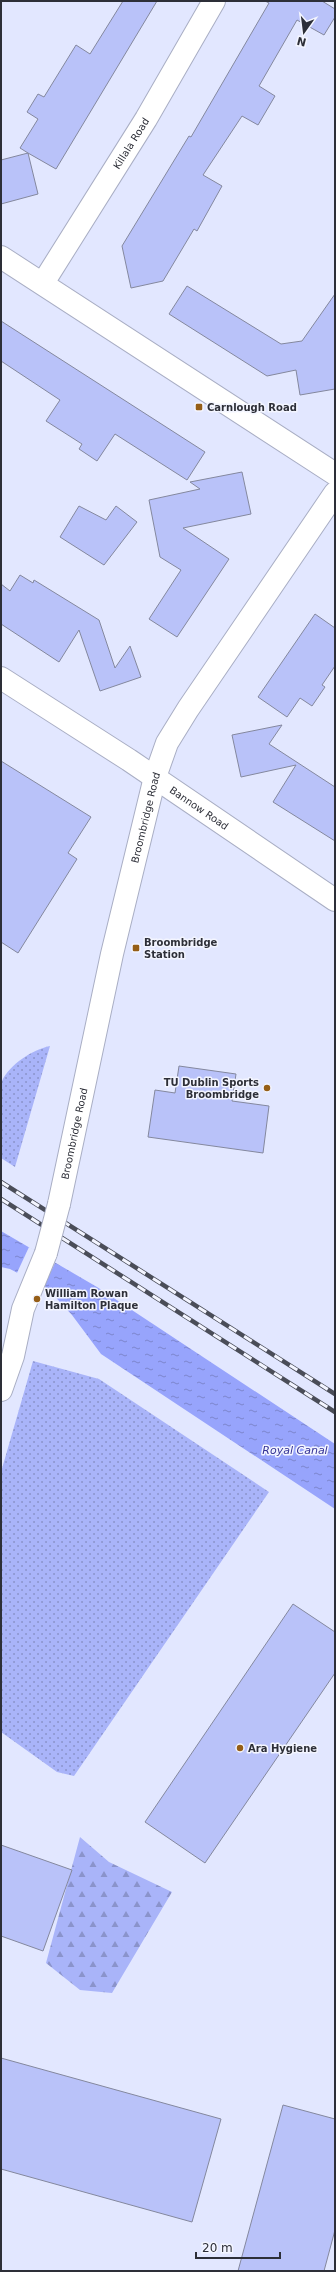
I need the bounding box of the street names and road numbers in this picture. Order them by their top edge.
street label: Killala Road [111,116,151,171]
street label: Broombridge Road [129,771,162,864]
street label: Bannow Road [168,784,231,832]
street label: Broombridge Road [59,1087,89,1180]

